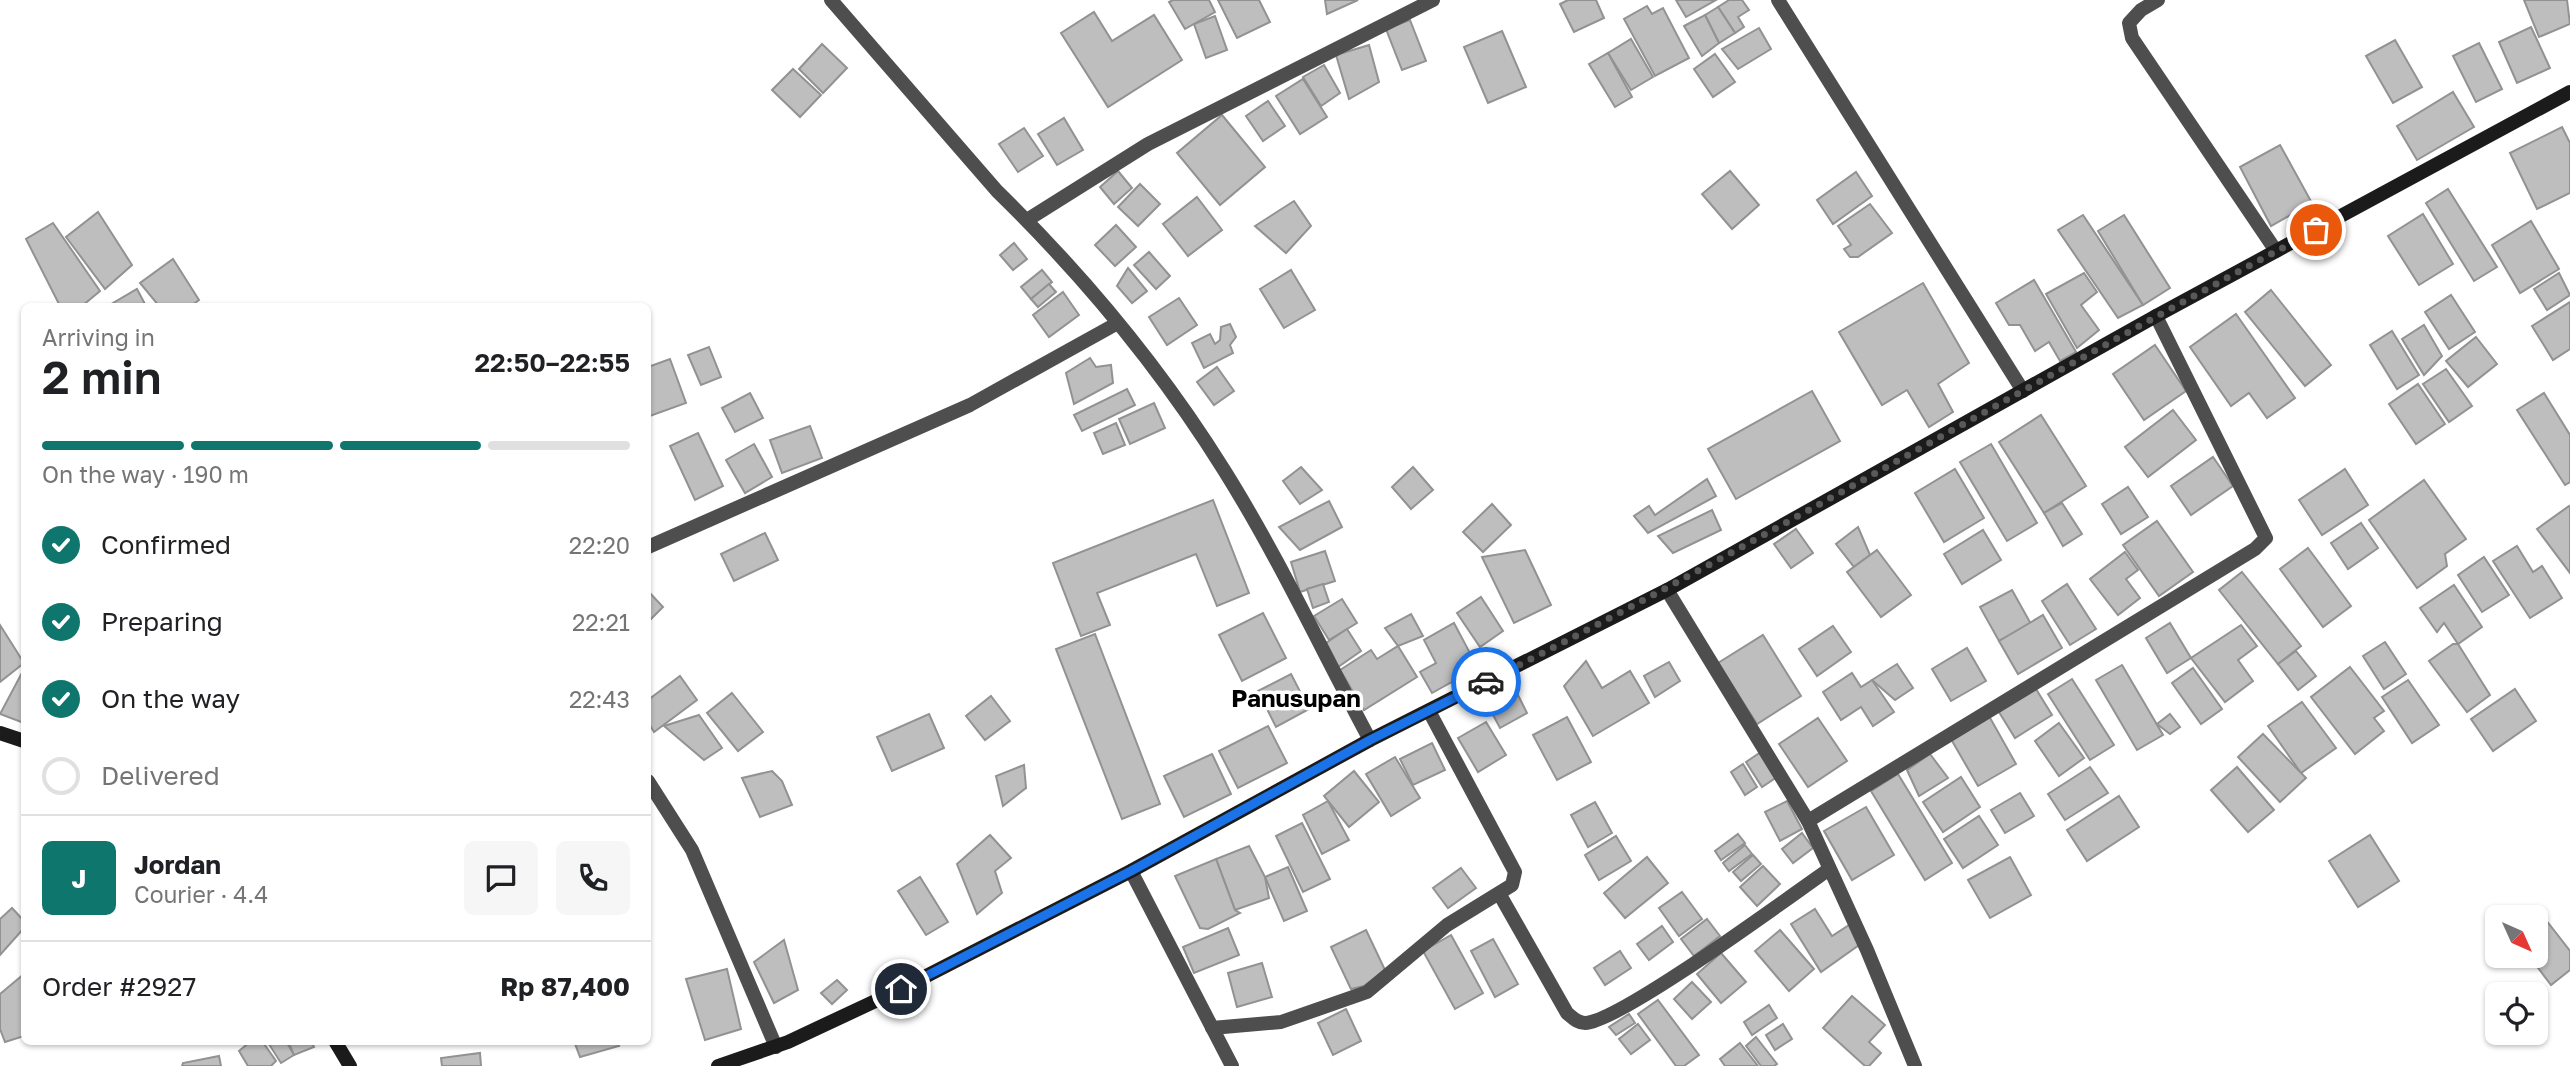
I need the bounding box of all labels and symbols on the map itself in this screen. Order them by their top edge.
pin [2286,200,2346,260]
courier [1451,647,1521,717]
district label: Panusupan [1231,683,1361,712]
north arrow [2485,905,2548,968]
pin [871,959,931,1019]

